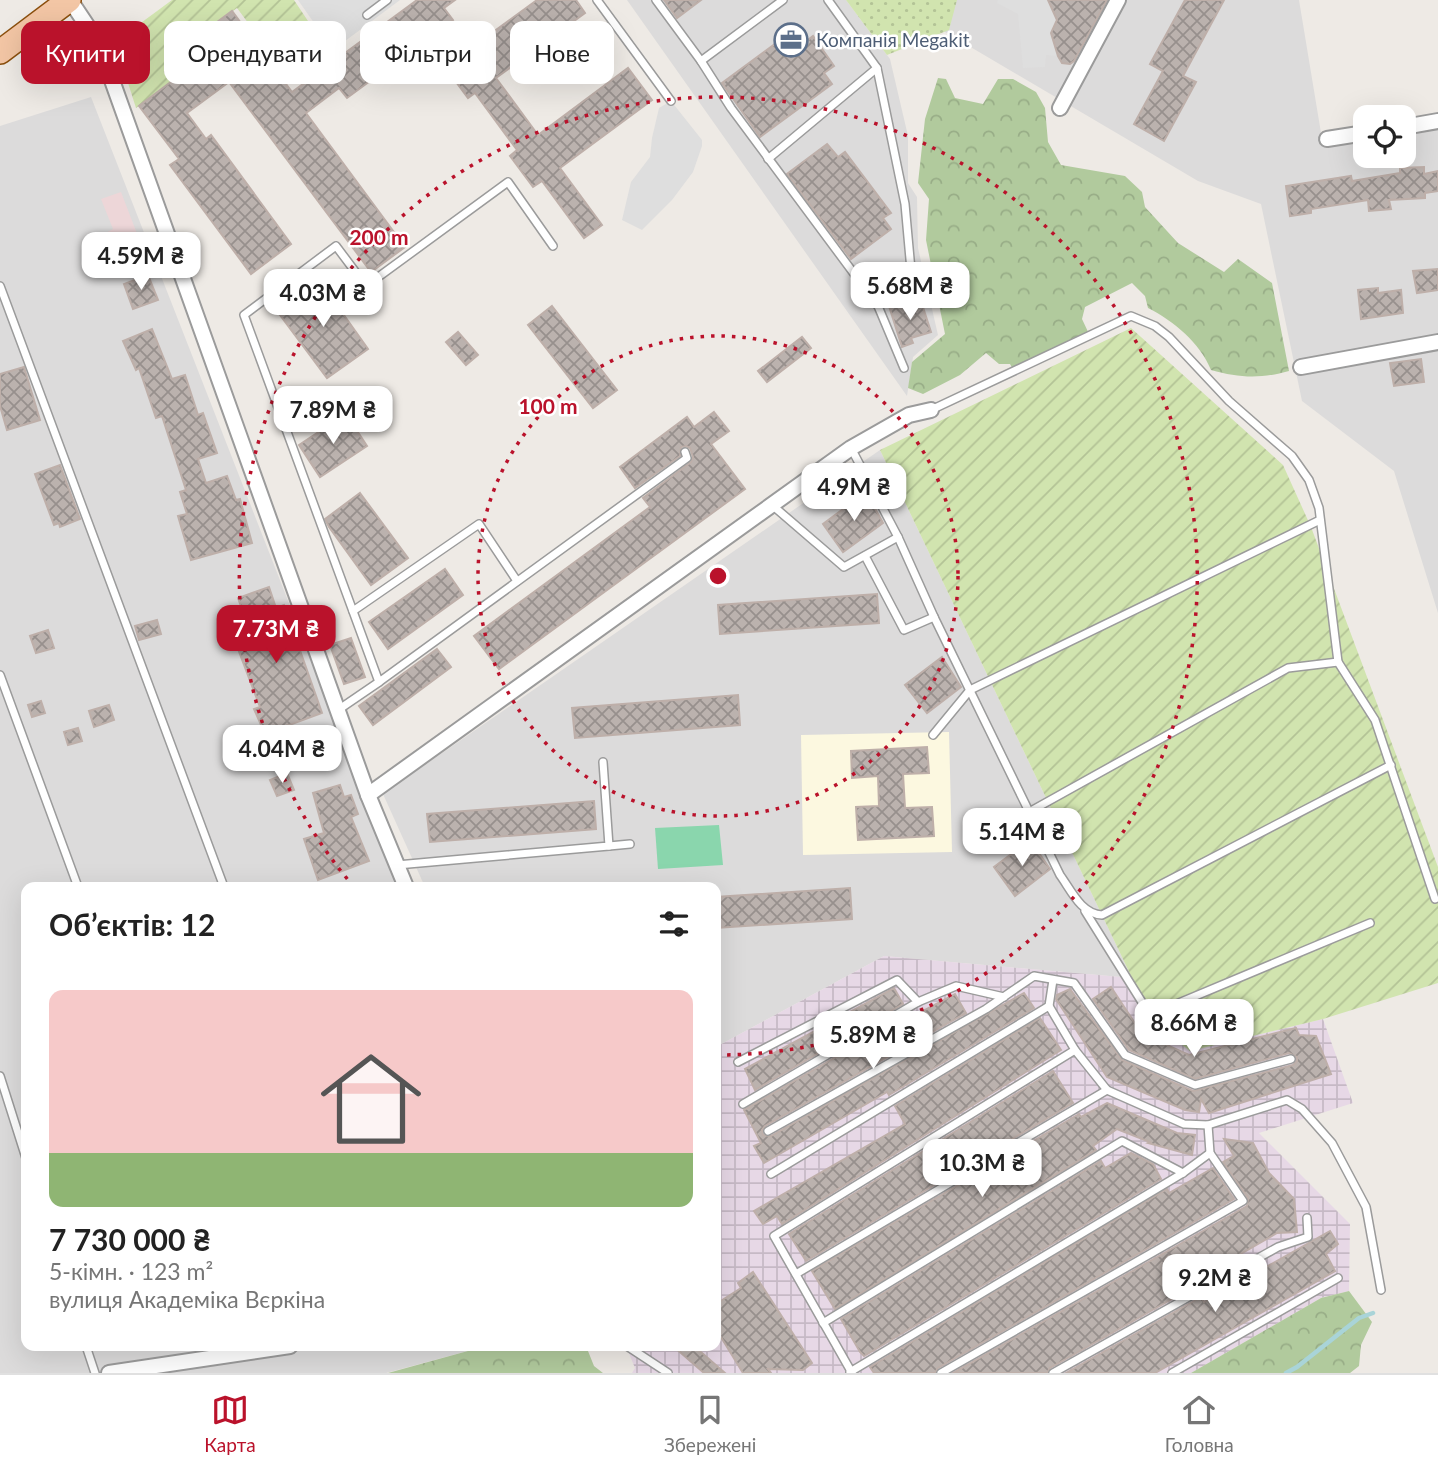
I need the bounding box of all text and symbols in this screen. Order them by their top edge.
chip: Купити [21,21,150,84]
chip: Орендувати [164,21,346,84]
chip: Фільтри [360,21,496,84]
chip: Нове [510,21,614,84]
office icon: Компанія Megakit [772,21,810,59]
place label: Компанія Megakit [816,28,970,51]
map controls [1353,105,1416,168]
button: locate [1353,105,1416,168]
text: 200 m [349,224,409,249]
pin: 4.59M ₴ [76,232,206,292]
text: 4.59M ₴ [98,241,184,269]
pin: 5.68M ₴ [845,262,975,322]
pin: 4.03M ₴ [258,270,388,329]
text: 5.68M ₴ [867,271,953,299]
text: 4.03M ₴ [280,278,366,306]
pin: 7.89M ₴ [268,386,398,446]
text: 100 m [518,393,578,418]
text: 7.89M ₴ [290,395,376,423]
pin: 4.9M ₴ [797,463,911,523]
text: 4.9M ₴ [817,472,891,500]
centre of rings [706,564,730,588]
pin: 7.73M ₴ [211,606,341,665]
text: 7.73M ₴ [233,614,319,642]
pin: 4.04M ₴ [217,726,347,785]
text: 4.04M ₴ [239,734,325,762]
pin: 5.14M ₴ [957,808,1087,868]
text: 5.14M ₴ [979,817,1065,845]
icon: filters [655,905,693,943]
text: Об’єктів: 12 [49,906,215,942]
pin: 8.66M ₴ [1129,1000,1259,1059]
text: 8.66M ₴ [1151,1008,1237,1036]
pin: 5.89M ₴ [808,1012,938,1071]
text: 5.89M ₴ [830,1020,916,1048]
icon: home [308,1036,434,1162]
pin: 10.3M ₴ [917,1140,1047,1199]
text: 10.3M ₴ [939,1148,1025,1176]
text: 7 730 000 ₴ [49,1221,211,1257]
pin: 9.2M ₴ [1158,1254,1272,1314]
text: 5-кімн. · 123 m² [49,1257,213,1285]
text: 9.2M ₴ [1178,1263,1252,1291]
text: вулиця Академіка Вєркіна [49,1285,325,1313]
tab: Карта [204,1391,256,1456]
tab: Збережені [664,1391,756,1456]
tab: Головна [1165,1391,1234,1456]

